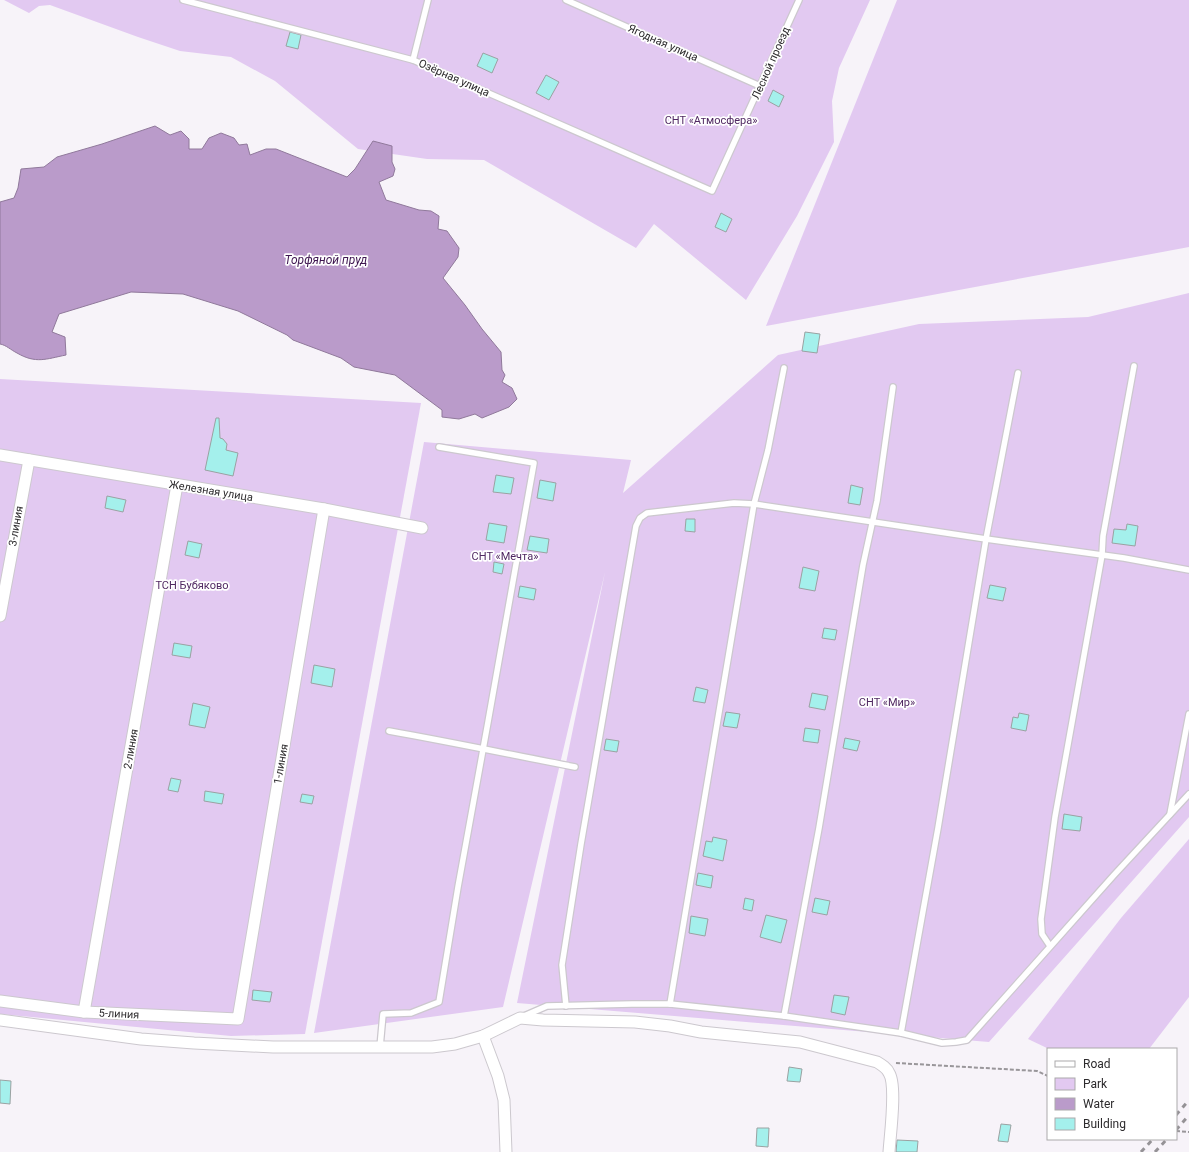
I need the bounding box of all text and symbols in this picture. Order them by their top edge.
street label: Ягодная улица [626,22,700,64]
street label: Лесной проезд [749,24,793,101]
street label: Озёрная улица [416,57,492,99]
park label: СНТ «Атмосфера» [665,114,757,127]
water label: Торфяной пруд [285,253,367,267]
street label: Железная улица [168,478,254,504]
street label: 3-линия [6,505,26,547]
park label: СНТ «Мечта» [472,550,538,563]
park label: ТСН Бубяково [155,579,229,592]
park label: СНТ «Мир» [859,696,915,709]
street label: 2-линия [121,728,141,770]
street label: 1-линия [271,743,291,785]
street label: 5-линия [98,1006,140,1022]
legend [1047,1048,1177,1140]
text: Road [1083,1057,1111,1071]
text: Park [1083,1077,1108,1091]
text: Water [1083,1097,1114,1111]
text: Building [1083,1117,1126,1131]

